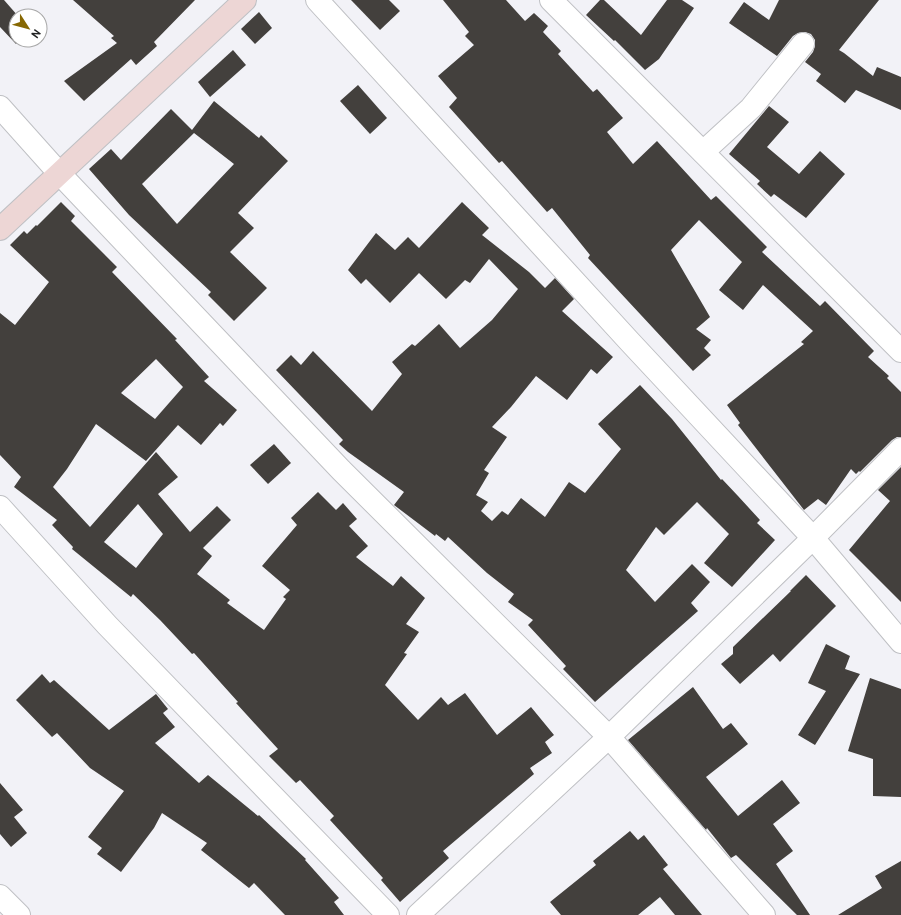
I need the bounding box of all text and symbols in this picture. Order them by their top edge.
north arrow [8,8,48,48]
text: N [27,26,43,41]

